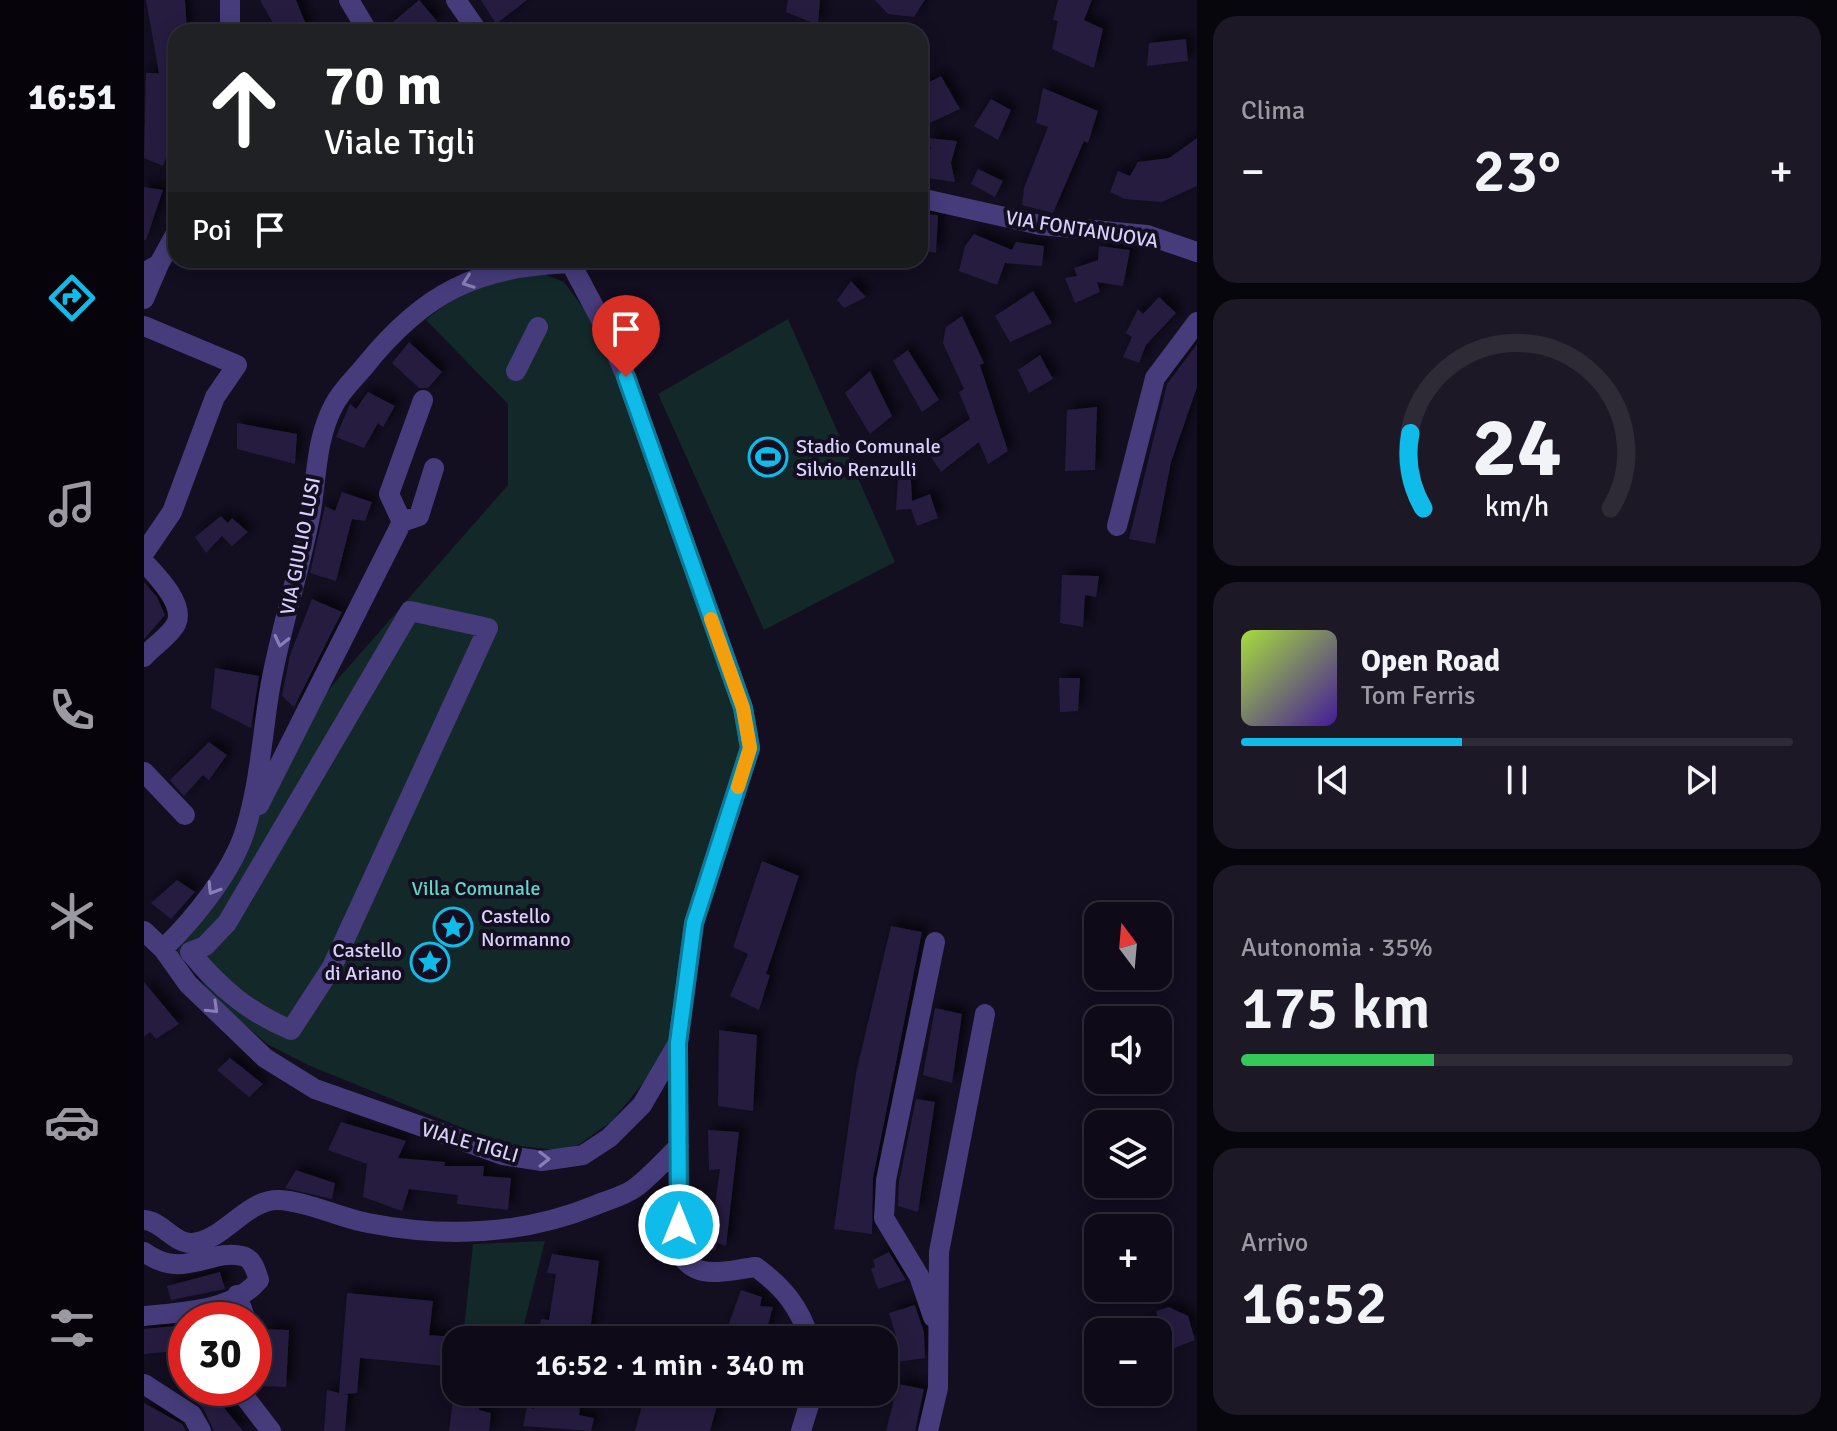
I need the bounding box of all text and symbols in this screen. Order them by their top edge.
text: 70 m [324,51,442,120]
icon: ahead [192,56,296,160]
text: 16:51 [28,75,116,120]
text: Clima [1241,95,1305,127]
text: Viale Tigli [324,120,475,165]
text: 23° [1473,135,1561,209]
text: − [1241,145,1265,199]
text: + [1769,145,1793,199]
street label: VIA FONTANUOVA [1004,205,1160,254]
icon: arrive [248,208,292,252]
text: Poi [192,212,232,249]
icon: directions [44,270,100,326]
one-way arrow [462,272,476,289]
pin [592,295,660,377]
icon: arrive [604,307,648,351]
text: 24 [1472,396,1562,498]
place label: Stadio Comunale Silvio Renzulli [796,434,941,482]
sports icon: Stadio Comunale Silvio Renzulli [747,436,789,478]
street label: VIA GIULIO LUSI [275,475,326,617]
icon: music [44,476,100,532]
text: km/h [1485,489,1549,524]
one-way arrow [274,634,291,648]
text: Open Road [1361,643,1500,680]
text: Tom Ferris [1361,680,1475,712]
icon: phone [44,682,100,738]
icon: previous [1311,758,1355,802]
icon: pause [1495,758,1539,802]
icon: next [1679,758,1723,802]
park label: Villa Comunale [412,876,540,901]
one-way arrow [207,880,222,895]
icon: climate [44,888,100,944]
north arrow [1084,902,1172,990]
map controls [1084,902,1172,1406]
place label: Castello Normanno [481,904,571,952]
place icon: Castello Normanno [432,906,474,948]
text: Autonomia · 35% [1241,932,1433,964]
place label: Castello di Ariano [325,938,402,986]
place icon: Castello di Ariano [409,941,451,983]
text: 175 km [1241,972,1430,1046]
one-way arrow [204,999,218,1014]
button: sound [1084,1006,1172,1094]
icon: car [44,1094,100,1150]
button: layers [1084,1110,1172,1198]
street label: VIALE TIGLI [418,1117,521,1168]
one-way arrow [538,1150,551,1168]
position arrow [637,1183,721,1267]
button: + [1084,1214,1172,1302]
text: Arrivo [1241,1227,1308,1259]
text: 16:52 [1241,1267,1388,1341]
icon: filters [44,1300,100,1356]
speed limit sign: 30 [168,1302,272,1406]
button: − [1084,1318,1172,1406]
text: 16:52 · 1 min · 340 m [535,1347,805,1384]

